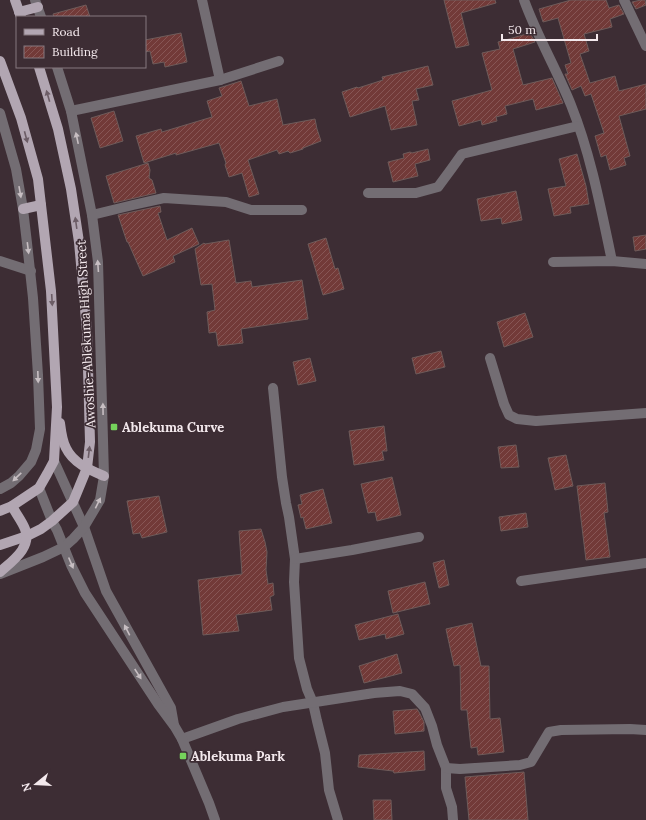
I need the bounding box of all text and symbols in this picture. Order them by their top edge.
legend [16,16,146,68]
scale bar [502,16,597,42]
text: 50 m [508,22,536,37]
text: Road [52,24,80,39]
text: Building [52,44,98,59]
one-way arrow [45,90,51,102]
one-way arrow [73,131,79,144]
one-way arrow [23,132,29,144]
one-way arrow [17,186,23,198]
one-way arrow [73,217,79,229]
street label: Awoshie-Ablekuma High Street [73,239,99,430]
one-way arrow [25,242,31,254]
one-way arrow [95,260,102,272]
one-way arrow [48,294,55,306]
one-way arrow [35,371,42,383]
one-way arrow [100,402,106,415]
place label: Ablekuma Curve [122,419,224,436]
marker: Ablekuma Curve [109,422,119,432]
one-way arrow [86,446,92,458]
one-way arrow [12,472,22,482]
one-way arrow [95,497,101,509]
one-way arrow [68,557,74,569]
one-way arrow [124,624,130,635]
one-way arrow [134,668,141,679]
place label: Ablekuma Park [191,748,285,765]
marker: Ablekuma Park [178,751,188,761]
north arrow [16,764,56,804]
text: N [18,780,34,793]

